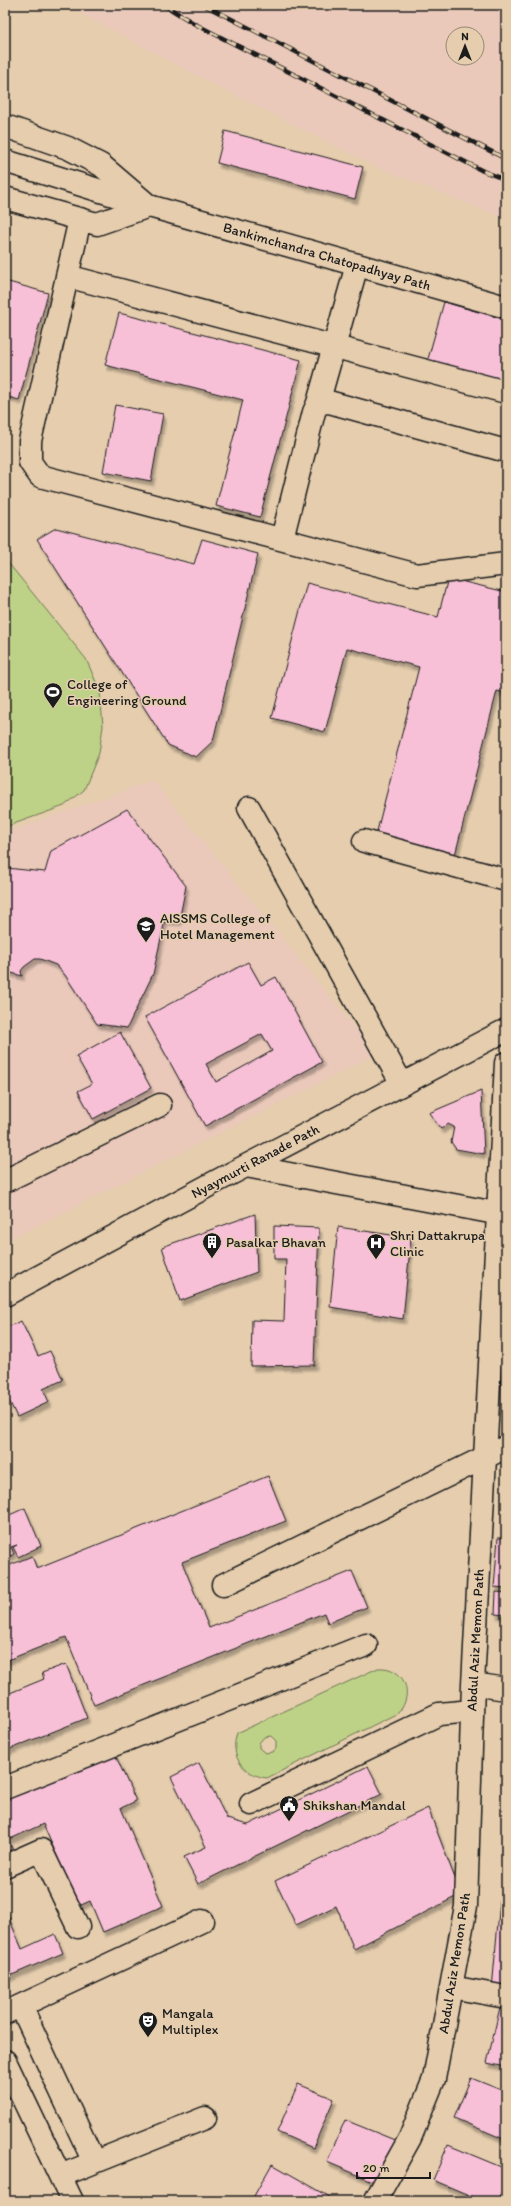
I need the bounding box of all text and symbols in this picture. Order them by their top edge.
north arrow [445,26,485,66]
text: N [461,30,469,43]
street label: Bankimchandra Chatopadhyay Path [221,219,433,294]
place label: College of Engineering Ground [67,676,187,709]
sports icon: College of Engineering Ground [42,681,64,709]
place label: AISSMS College of Hotel Management [160,910,275,943]
school or university icon: AISSMS College of Hotel Management [135,915,157,943]
street label: Nyaymurti Ranade Path [188,1120,323,1202]
place label: Shri Dattakrupa Clinic [390,1227,485,1260]
building icon: Pasalkar Bhavan [201,1231,223,1259]
hospital icon: Shri Dattakrupa Clinic [365,1232,387,1260]
place label: Pasalkar Bhavan [226,1234,326,1251]
street label: Abdul Aziz Memon Path [463,1568,488,1712]
public building icon: Shikshan Mandal [278,1794,300,1822]
place label: Shikshan Mandal [303,1797,406,1814]
street label: Abdul Aziz Memon Path [435,1891,474,2035]
place label: Mangala Multiplex [162,2005,219,2038]
theatre icon: Mangala Multiplex [137,2010,159,2038]
scale bar [357,2154,430,2180]
text: 20 m [363,2161,390,2175]

